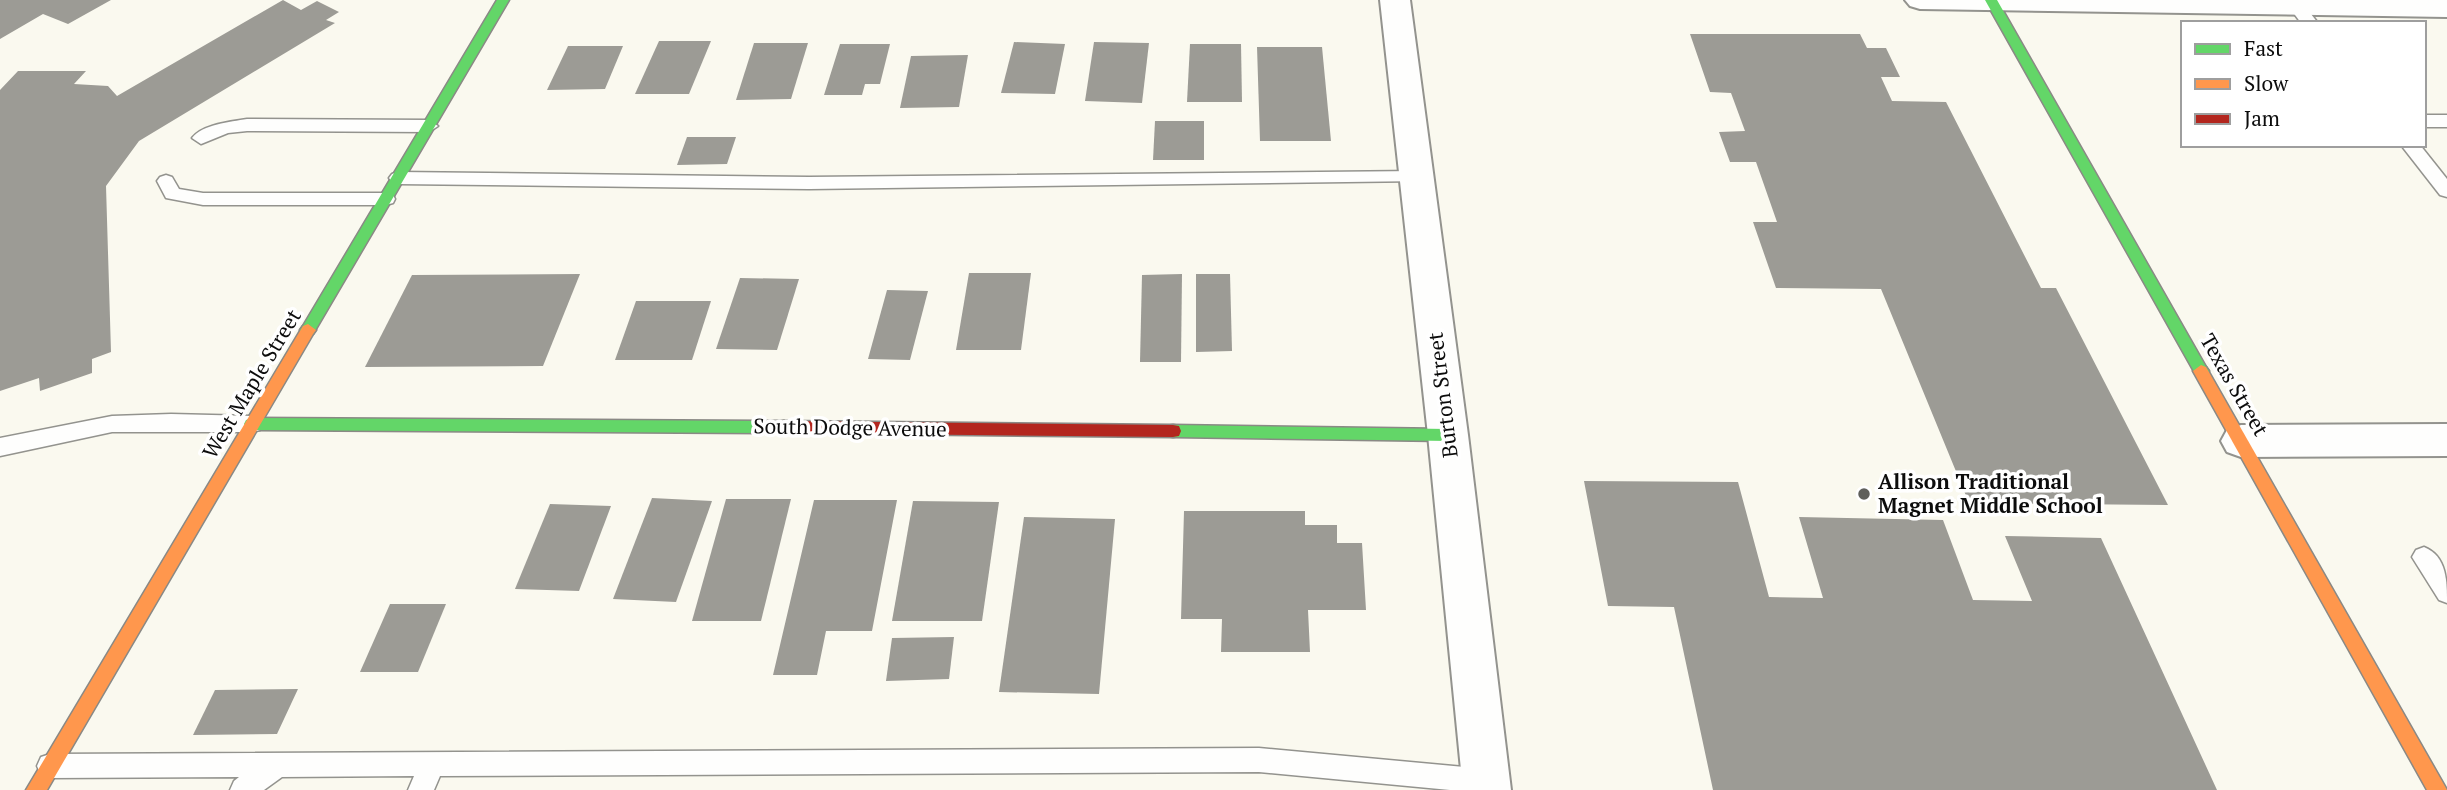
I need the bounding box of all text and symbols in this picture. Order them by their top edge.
legend [2181,21,2426,147]
text: Fast [2244,34,2283,62]
text: Slow [2244,69,2289,97]
text: Jam [2244,104,2280,132]
street label: West Maple Street [195,303,307,463]
street label: Texas Street [2194,328,2275,441]
street label: Burton Street [1420,331,1464,459]
street label: South Dodge Avenue [753,411,947,443]
place label: Allison Traditional Magnet Middle School [1878,467,2103,519]
marker: Allison Traditional Magnet Middle School [1856,486,1872,502]

